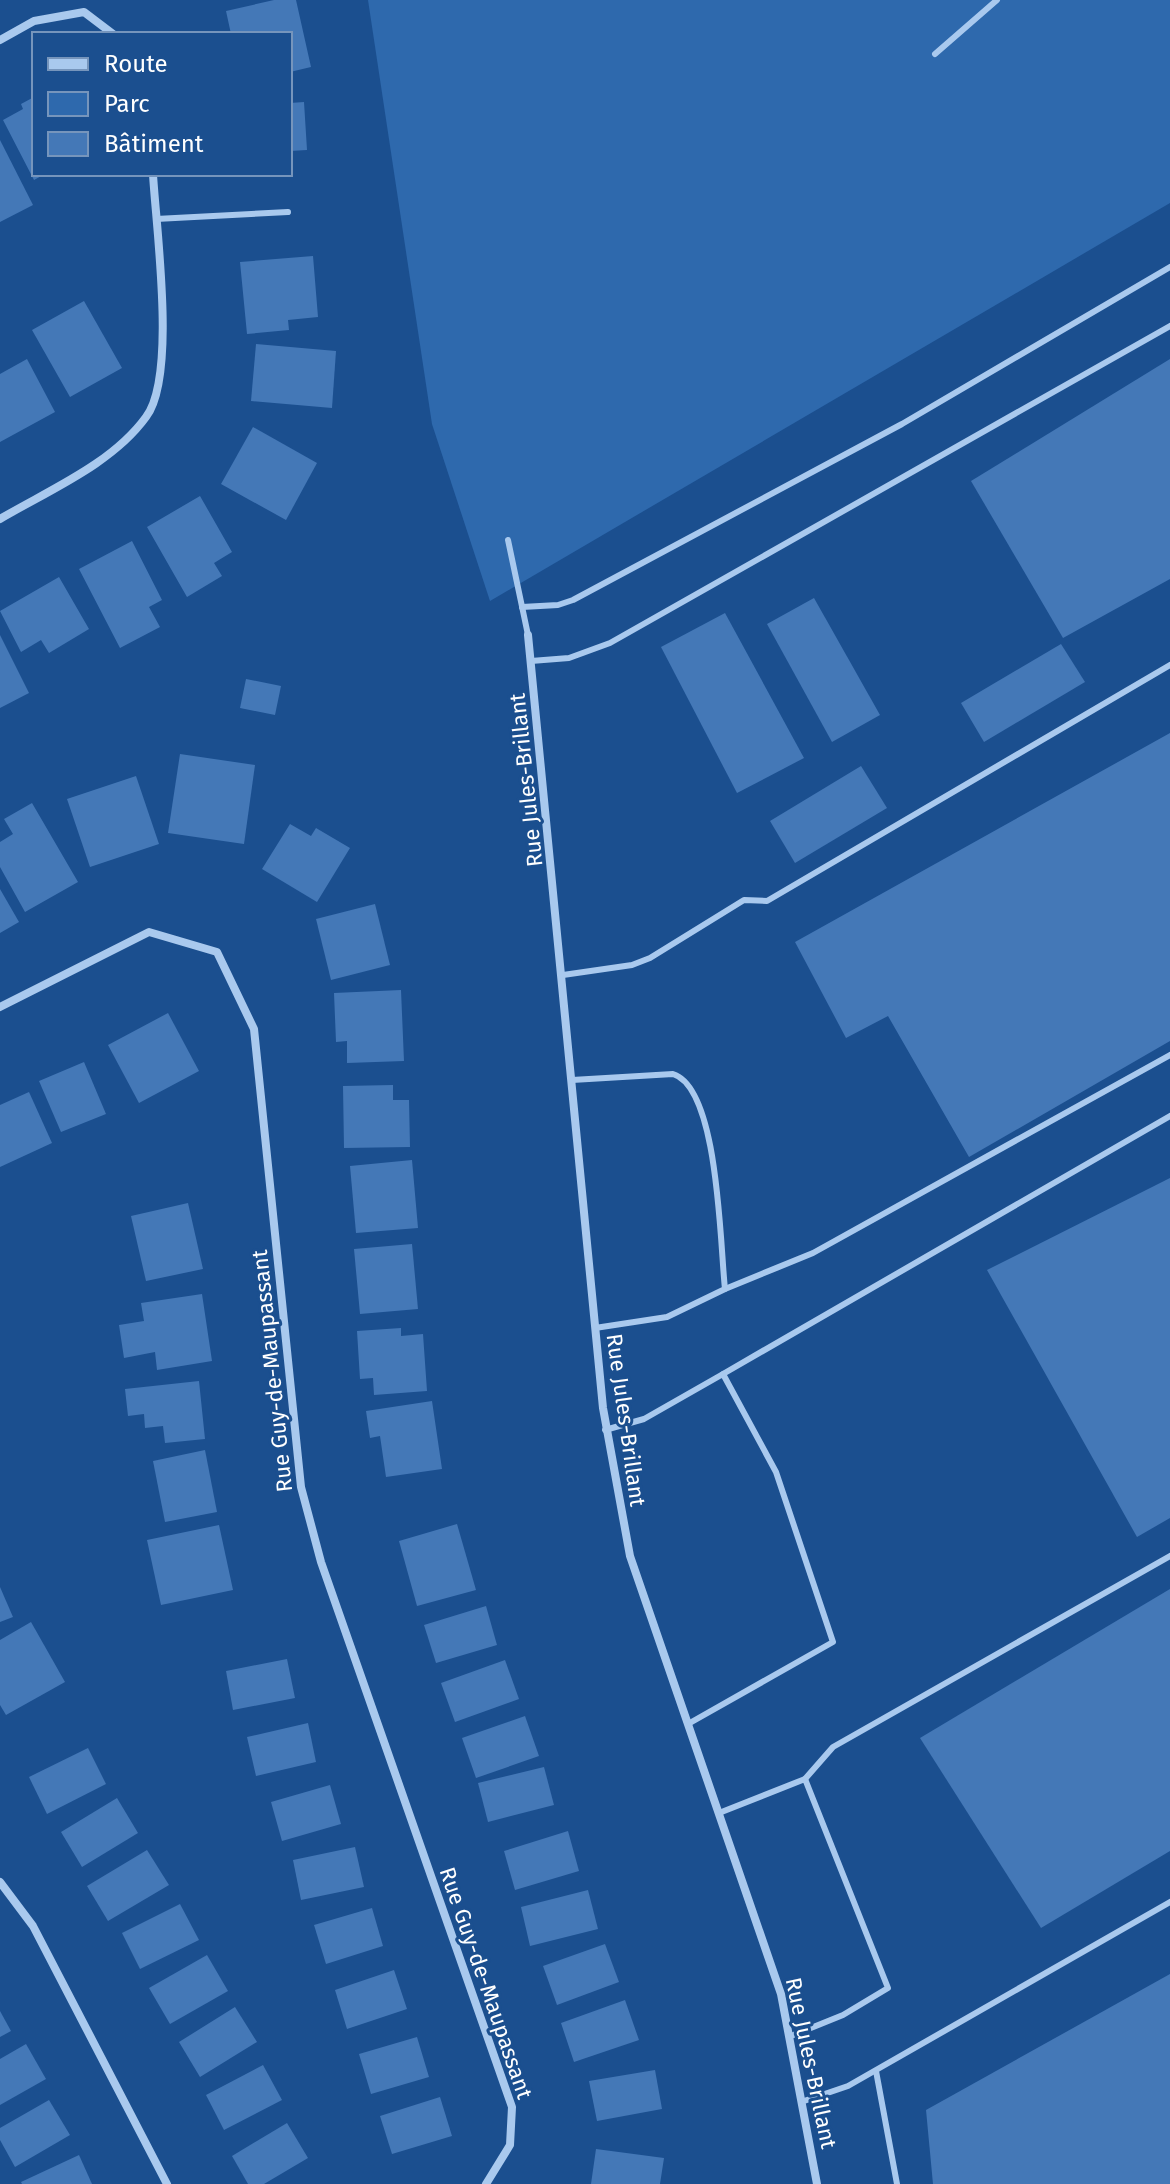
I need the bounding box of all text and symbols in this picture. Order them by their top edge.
legend [32,32,292,176]
text: Route [104,50,168,78]
text: Parc [104,90,150,118]
text: Bâtiment [104,130,204,158]
street label: Rue Jules-Brillant [503,692,549,868]
street label: Rue Guy-de-Maupassant [246,1248,298,1493]
street label: Rue Jules-Brillant [600,1332,652,1508]
street label: Rue Guy-de-Maupassant [434,1863,538,2103]
street label: Rue Jules-Brillant [780,1975,842,2151]

